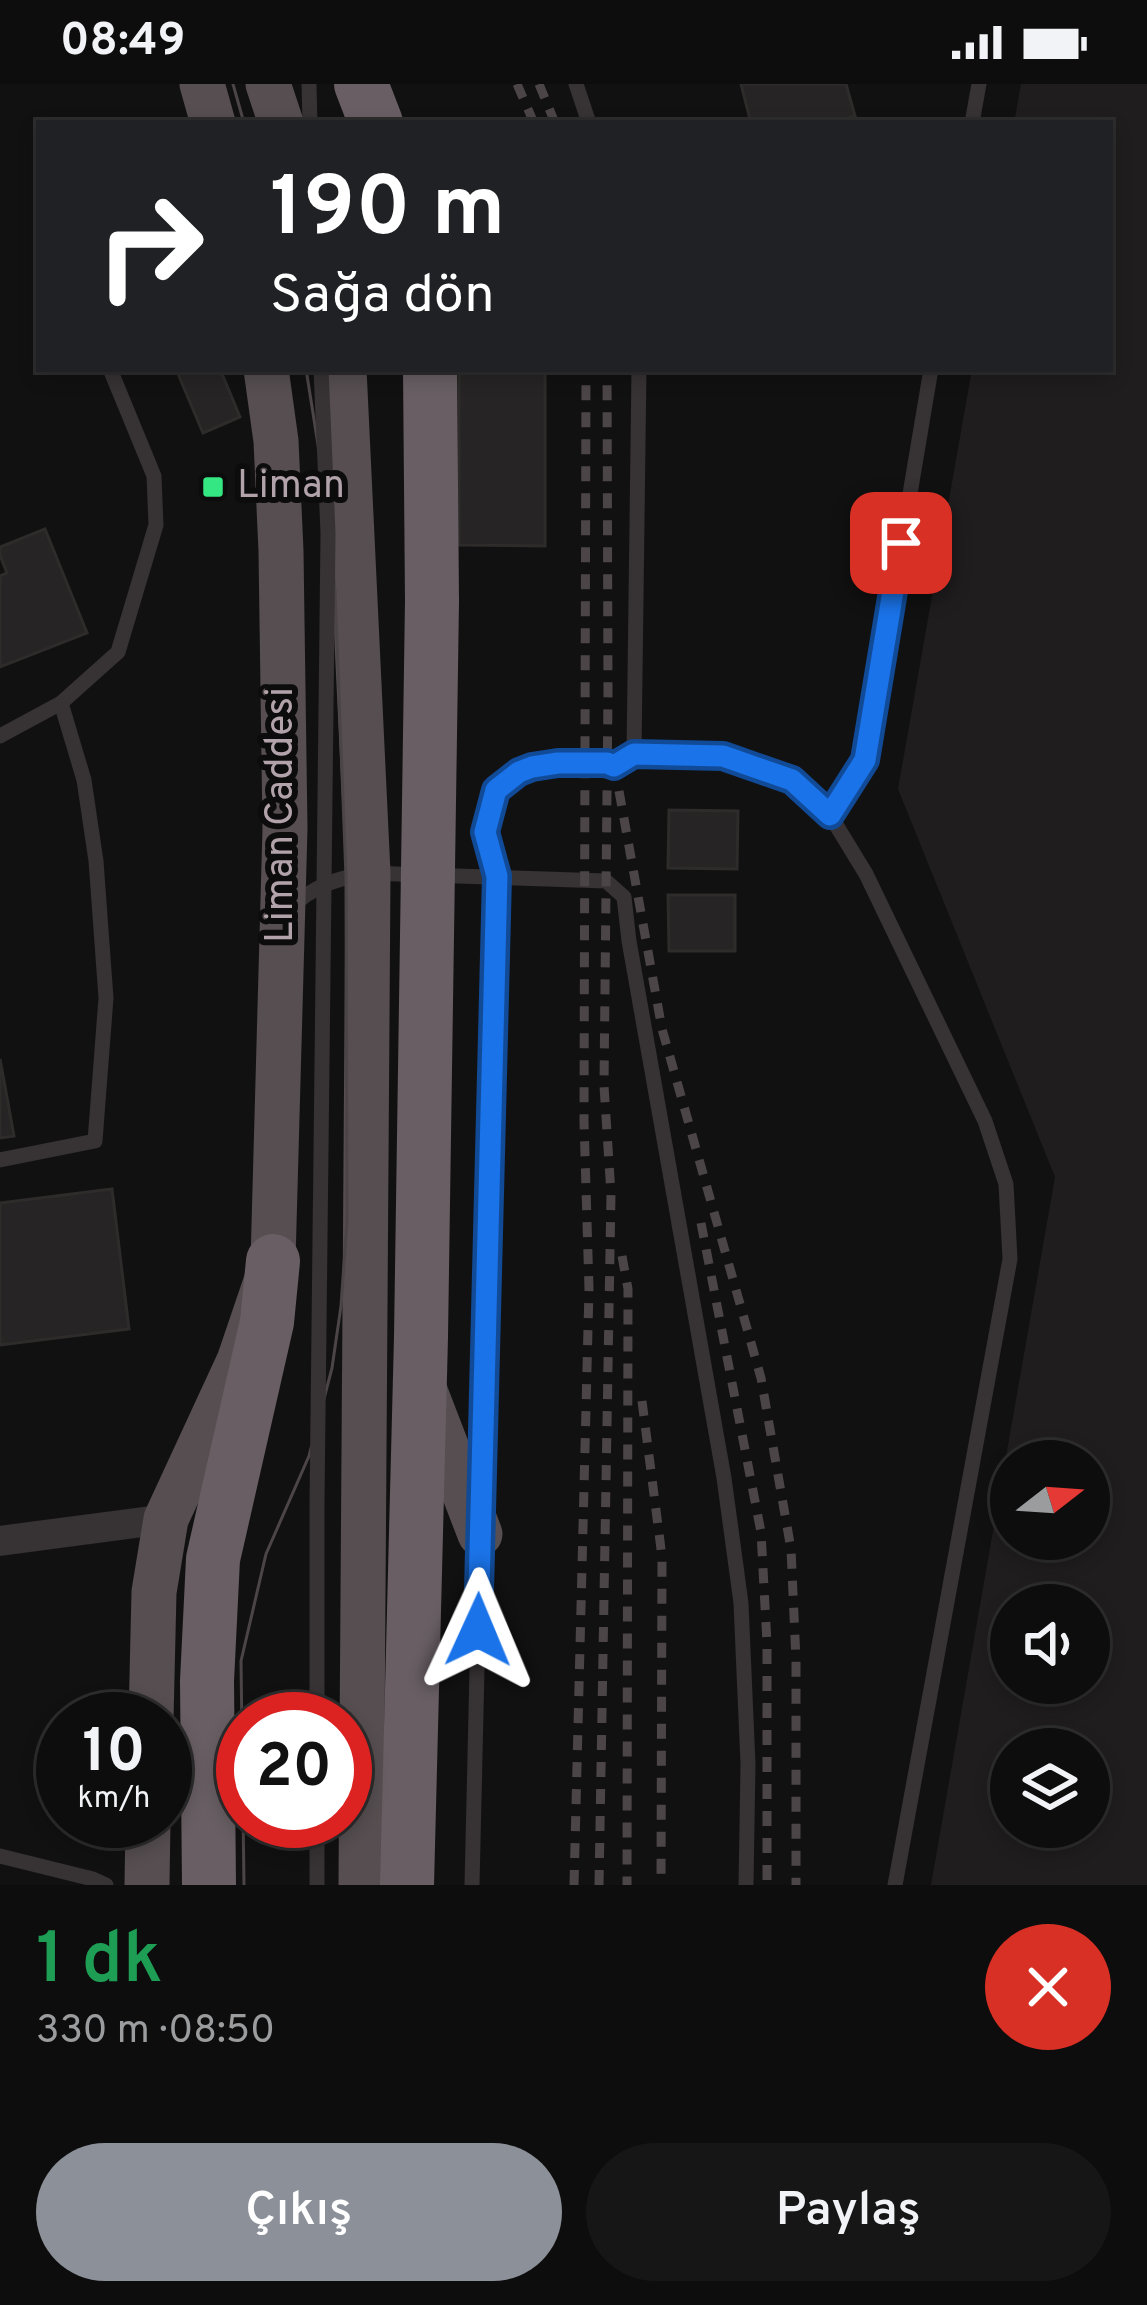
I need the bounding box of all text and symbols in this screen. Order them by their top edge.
text: 08:49 [60,14,185,71]
text: 190 m [270,159,505,265]
icon: right [72,168,228,324]
text: Sağa dön [270,263,495,332]
place label: Liman [237,463,345,512]
marker: Liman [200,474,226,500]
pin [850,492,952,594]
icon: arrive [868,510,934,576]
street label: Liman Caddesi [258,687,307,943]
north arrow [990,1440,1110,1560]
map controls [990,1440,1110,1848]
position arrow [415,1567,541,1693]
button: sound [990,1584,1110,1704]
speed limit sign: 20 [216,1692,372,1848]
text: 10 [82,1717,146,1793]
button: layers [990,1728,1110,1848]
text: km/h [78,1781,150,1818]
text: 1 dk [36,1917,163,2009]
button: close [985,1924,1111,2050]
text: 330 m · 08:50 [36,2008,275,2057]
button: Çıkış [36,2143,562,2281]
button: Paylaş [586,2143,1111,2281]

